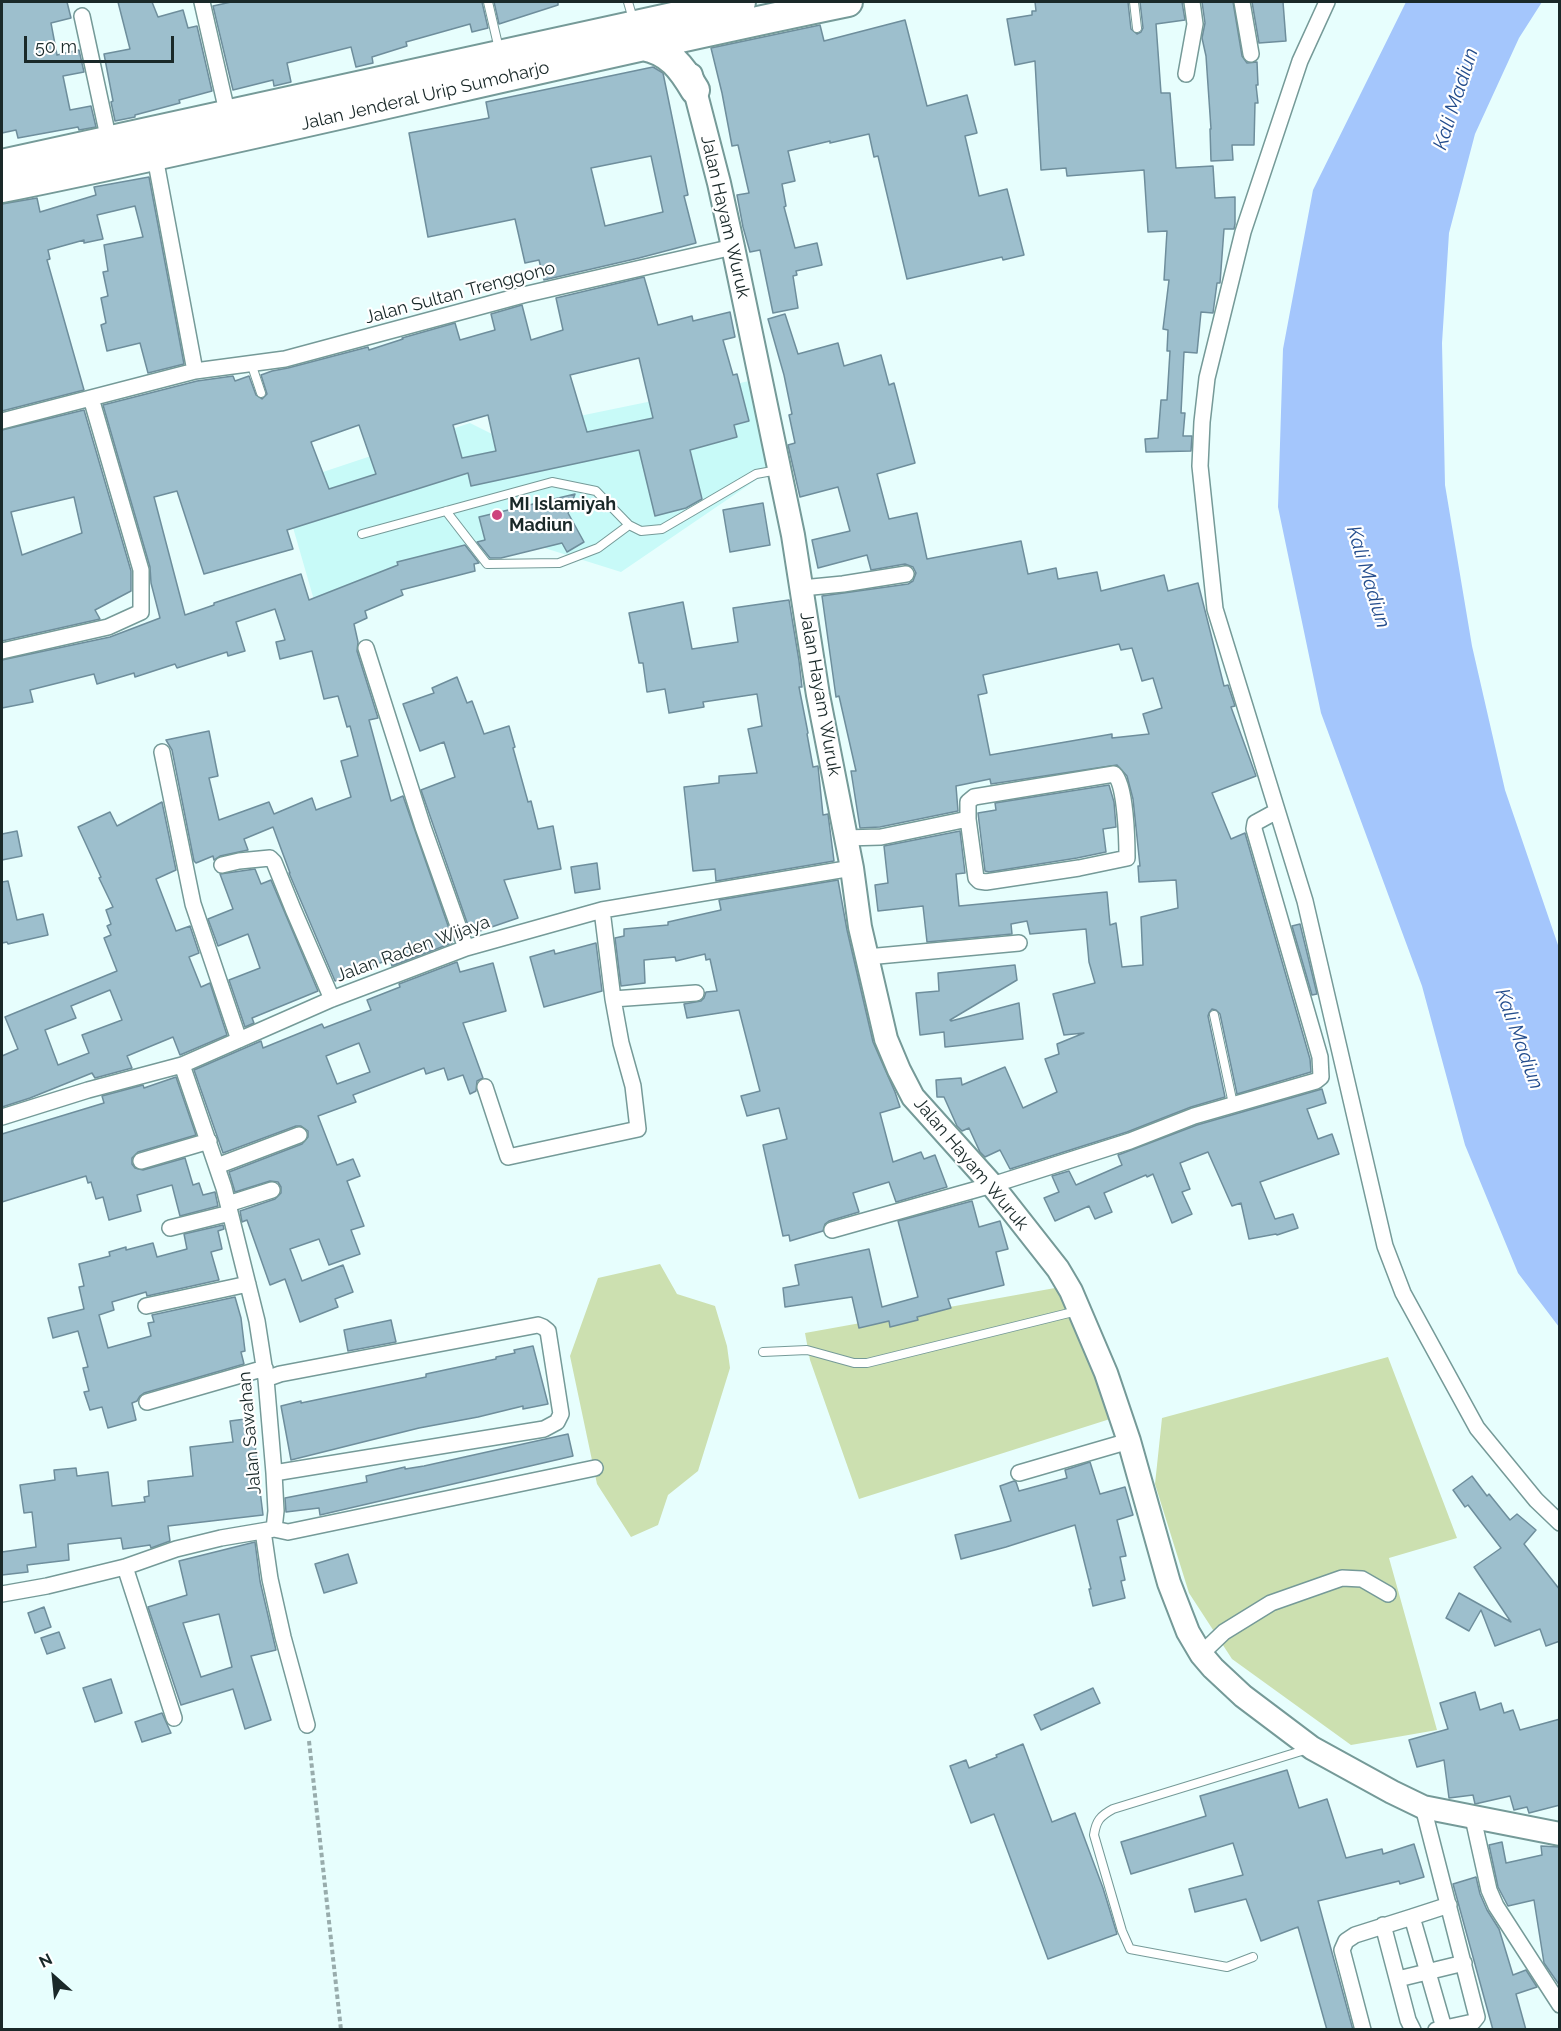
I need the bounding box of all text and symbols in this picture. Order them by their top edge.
scale bar [27,24,177,62]
text: 50 m [35,36,77,57]
water label: Kali Madiun [1428,45,1484,153]
street label: Jalan Jenderal Urip Sumoharjo [298,57,552,135]
street label: Jalan Hayam Wuruk [696,133,754,301]
street label: Jalan Sultan Trenggono [362,257,558,329]
place label: MI Islamiyah Madiun [509,494,616,536]
marker: MI Islamiyah Madiun [490,508,504,522]
water label: Kali Madiun [1341,523,1395,631]
street label: Jalan Hayam Wuruk [795,610,845,778]
street label: Jalan Raden Wijaya [333,911,493,987]
water label: Kali Madiun [1490,985,1548,1093]
street label: Jalan Hayam Wuruk [909,1093,1033,1235]
street label: Jalan Sawahan [234,1371,266,1495]
north arrow [24,1947,84,2007]
text: N [36,1949,55,1972]

